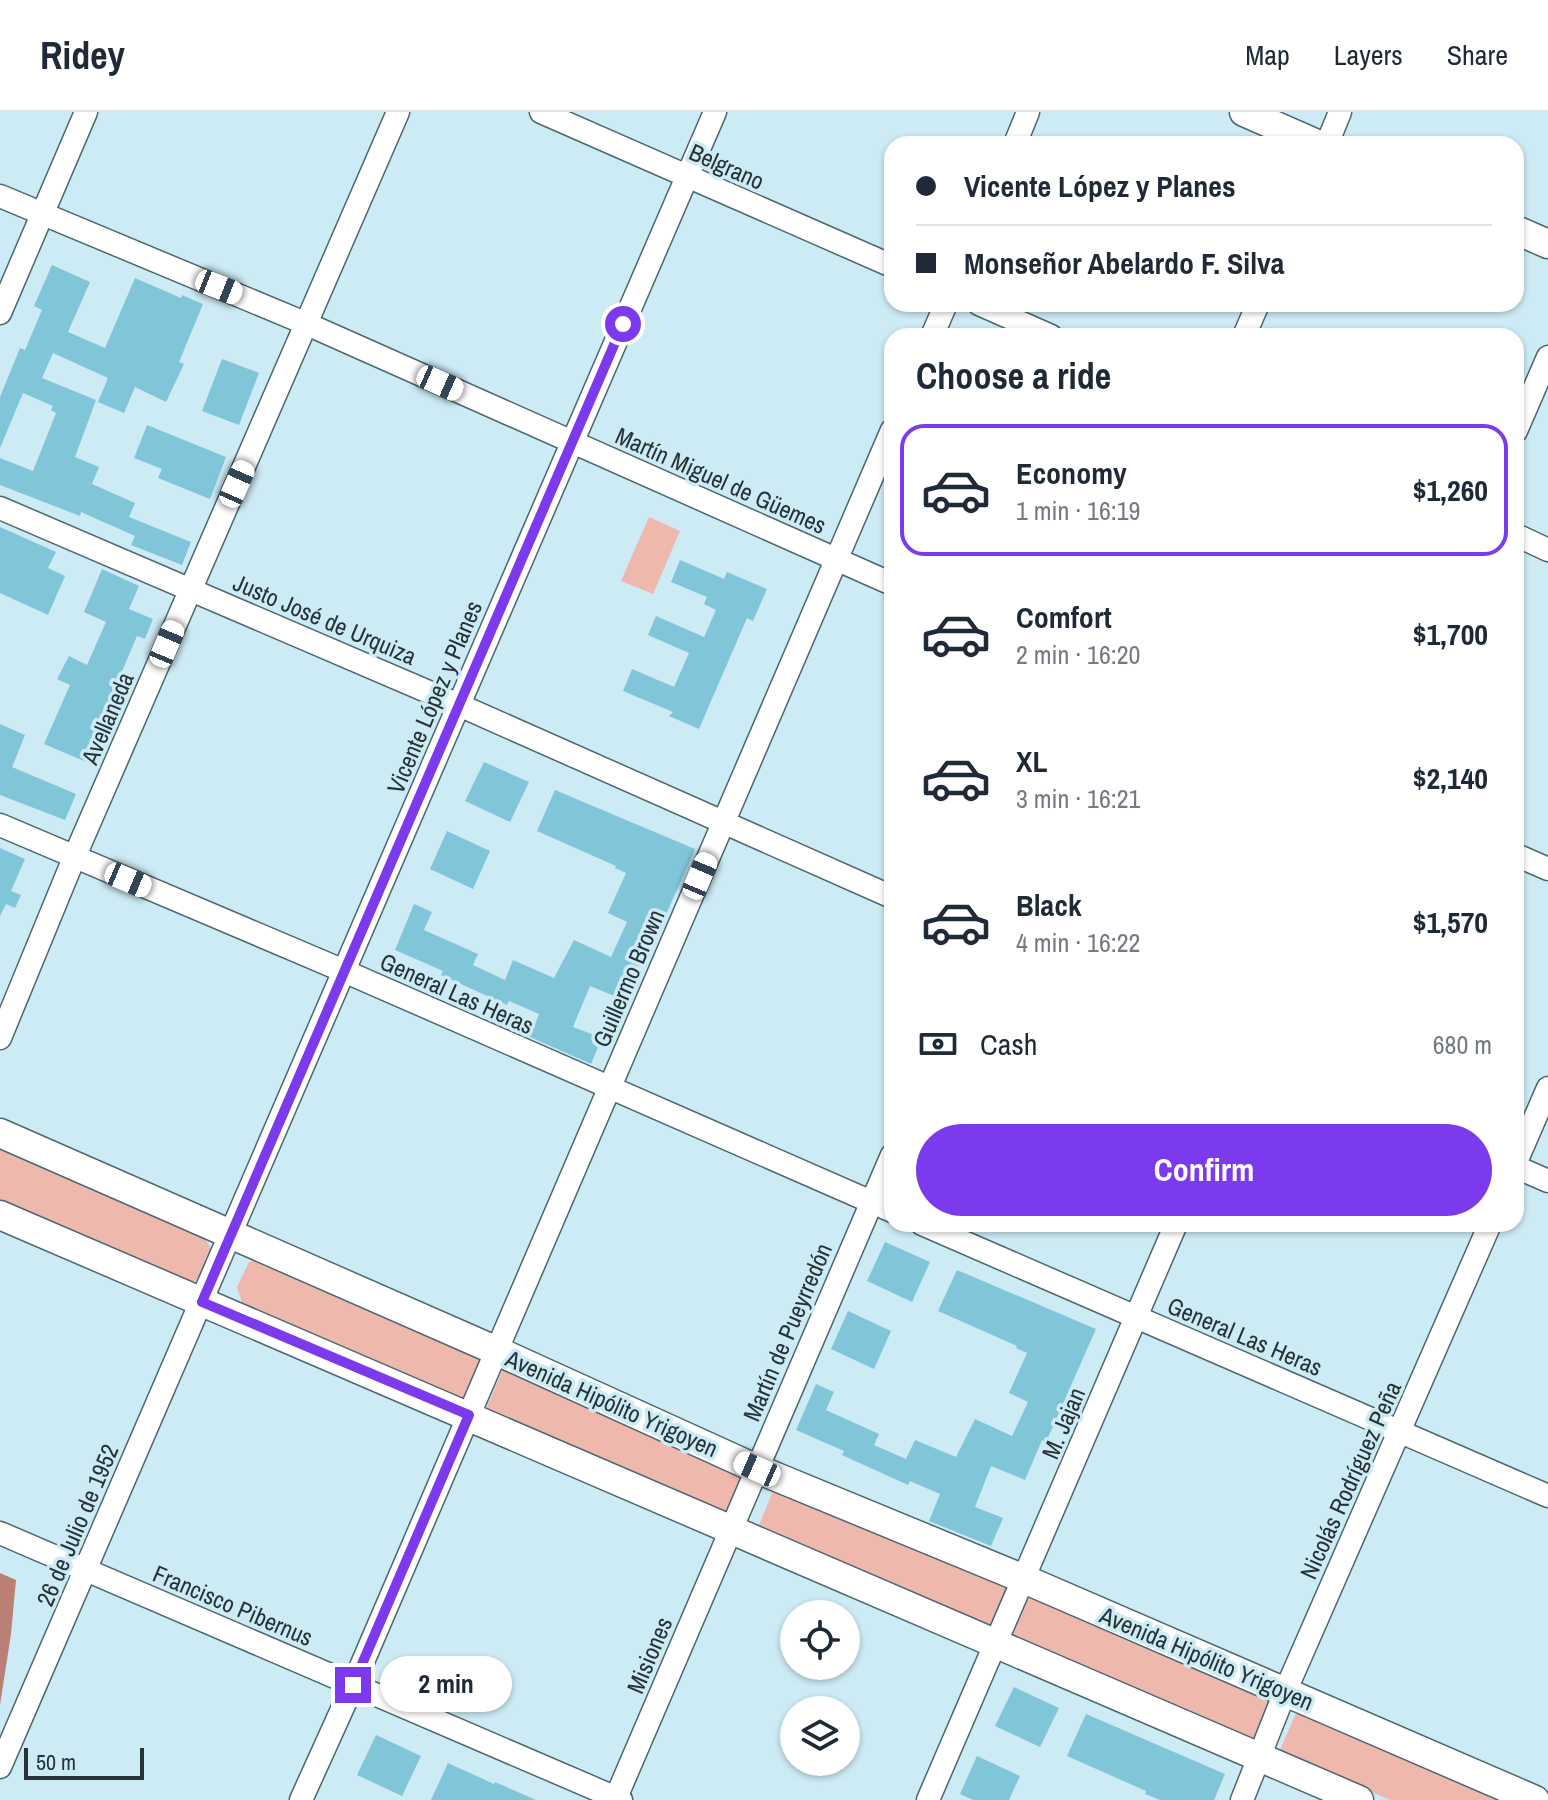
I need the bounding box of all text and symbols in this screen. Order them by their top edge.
text: Ridey [40,30,125,81]
text: Map [1245,36,1290,74]
text: Layers [1334,36,1403,74]
text: Share [1447,36,1508,74]
street label: Belgrano [685,135,769,197]
text: Vicente López y Planes [964,166,1236,206]
text: Monseñor Abelardo F. Silva [964,243,1284,283]
car [192,267,246,307]
route start [605,306,641,342]
text: Choose a ride [916,352,1111,400]
car [413,362,467,404]
street label: Martín Miguel de Güemes [611,419,831,541]
text: Economy [1016,453,1127,493]
icon: car [920,454,992,526]
car [216,457,258,511]
text: $1,260 [1413,470,1488,510]
text: 1 min · 16:19 [1016,493,1140,528]
street label: Justo José de Urquiza [229,566,421,672]
street label: Vicente López y Planes [379,596,489,798]
text: Comfort [1016,597,1112,637]
icon: car [920,598,992,670]
text: $1,700 [1413,614,1488,654]
car [147,617,187,671]
text: 2 min · 16:20 [1016,637,1140,672]
street label: Avellaneda [73,667,141,770]
text: XL [1016,741,1047,781]
icon: car [920,742,992,814]
text: $2,140 [1413,758,1488,798]
text: 3 min · 16:21 [1016,781,1140,816]
car [680,849,720,903]
car [101,860,155,900]
text: Black [1016,885,1082,925]
icon: car [920,886,992,958]
text: $1,570 [1413,902,1488,942]
street label: Guillermo Brown [585,904,671,1052]
text: 4 min · 16:22 [1016,925,1140,960]
street label: General Las Heras [375,945,539,1041]
icon: cash [916,1022,960,1066]
text: Cash [980,1024,1037,1064]
text: 680 m [1433,1027,1492,1062]
button: Confirm [916,1124,1492,1216]
street label: Martín de Pueyrredón [735,1238,839,1426]
street label: General Las Heras [1163,1289,1327,1383]
street label: Avenida Hipólito Yrigoyen [500,1341,723,1464]
street label: Nicolás Rodríguez Peña [1292,1376,1408,1584]
street label: M. Jajan [1034,1383,1092,1463]
street label: 26 de Julio de 1952 [28,1439,126,1611]
car [730,1448,784,1490]
street label: Francisco Pibernus [148,1557,318,1653]
street label: Avenida Hipólito Yrigoyen [1094,1598,1319,1717]
map controls [780,1600,860,1776]
button: locate [780,1600,860,1680]
street label: Misiones [619,1612,679,1698]
callout: 2 min [381,1657,513,1713]
text: 2 min [418,1666,474,1701]
route end [335,1667,371,1703]
button: layers [780,1696,860,1776]
scale bar [24,1744,144,1780]
text: 50 m [36,1747,76,1777]

